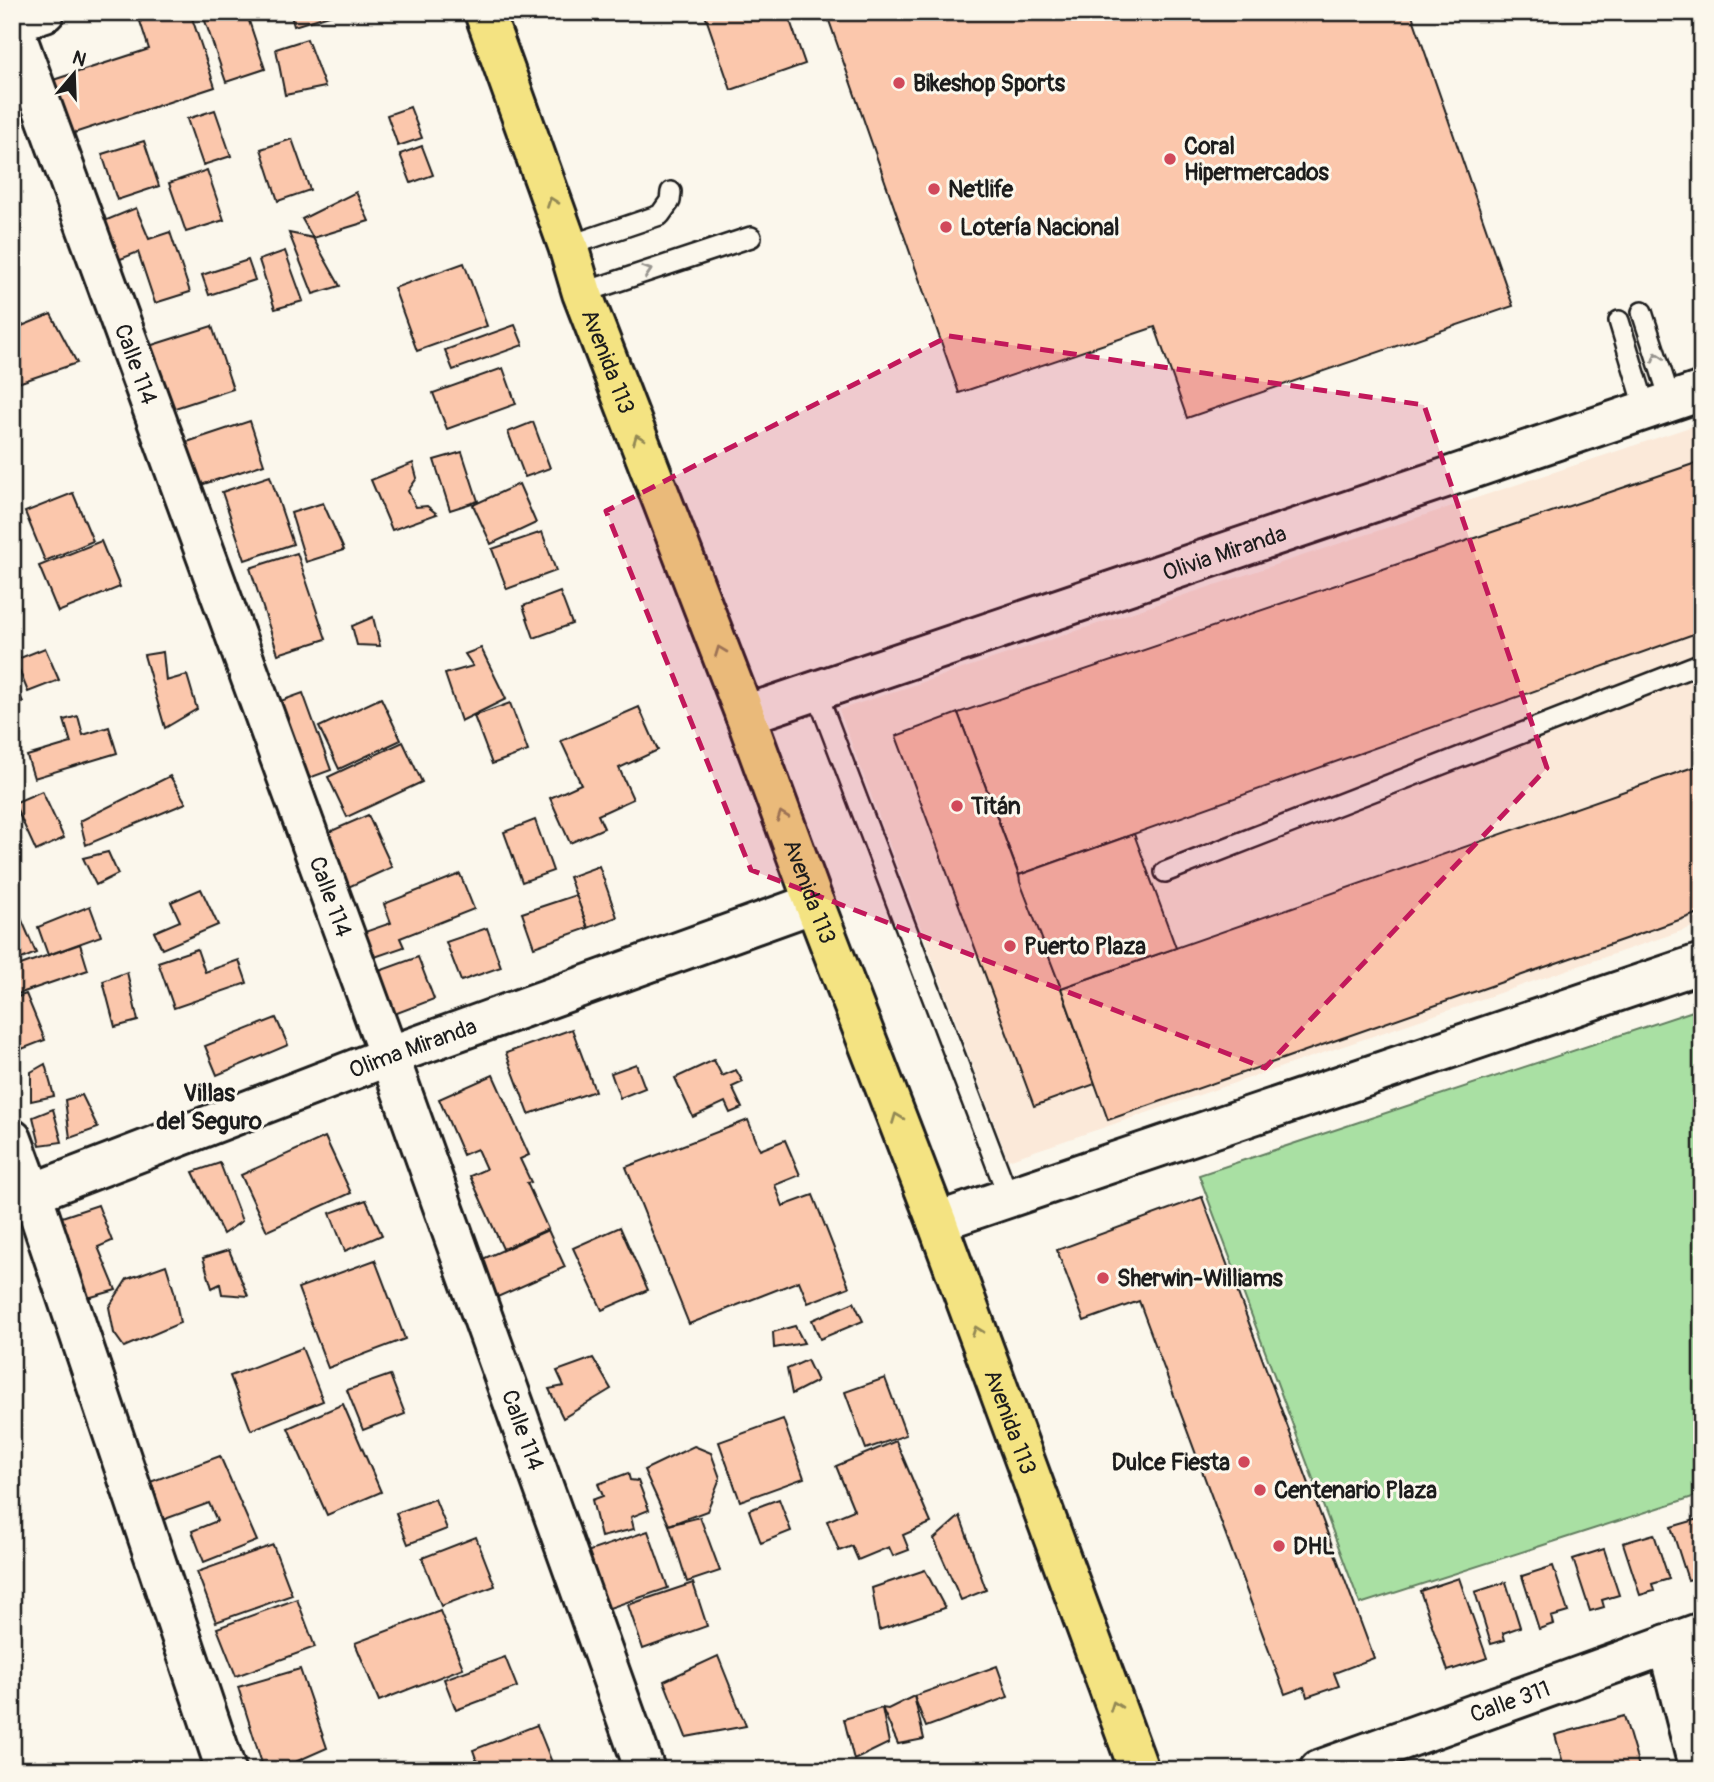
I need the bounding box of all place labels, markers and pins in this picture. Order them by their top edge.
place label: Bikeshop Sports [913,69,1066,98]
marker: Bikeshop Sports [891,75,907,91]
place label: Coral Hipermercados [1184,132,1330,187]
marker: Coral Hipermercados [1162,151,1178,167]
place label: Netlife [948,175,1014,204]
marker: Netlife [926,181,942,197]
place label: Lotería Nacional [960,213,1120,242]
marker: Lotería Nacional [938,219,954,235]
place label: Titán [970,792,1021,821]
marker: Titán [949,798,965,814]
place label: Puerto Plaza [1024,932,1146,961]
marker: Puerto Plaza [1002,938,1018,954]
place label: Sherwin-Williams [1117,1264,1284,1293]
marker: Sherwin-Williams [1095,1270,1111,1286]
place label: Dulce Fiesta [1111,1448,1230,1477]
marker: Dulce Fiesta [1236,1454,1252,1470]
place label: Centenario Plaza [1274,1476,1437,1505]
marker: Centenario Plaza [1252,1482,1268,1498]
place label: DHL [1293,1532,1335,1561]
marker: DHL [1271,1538,1287,1554]

